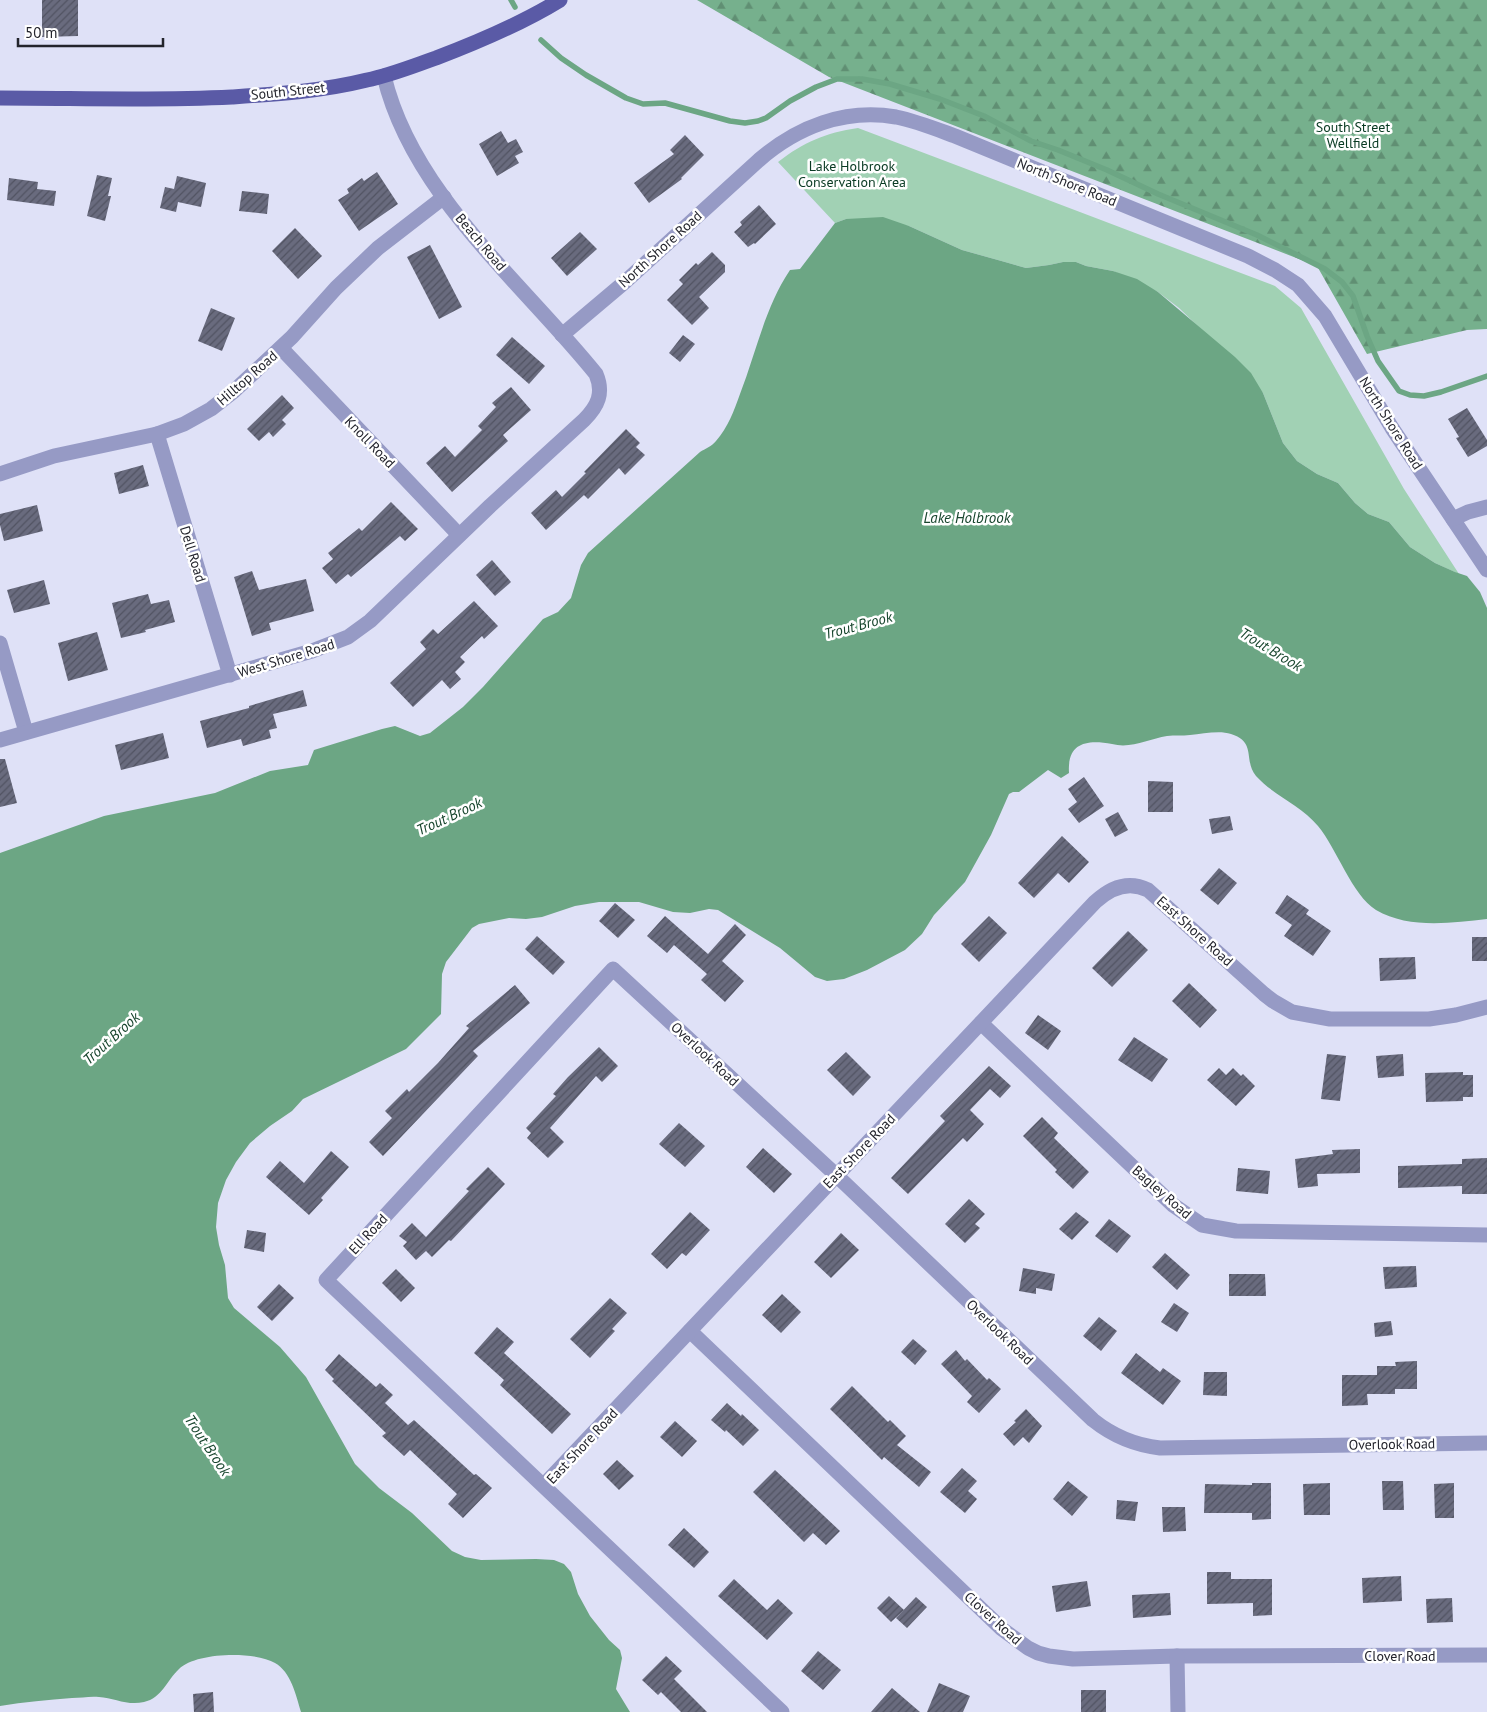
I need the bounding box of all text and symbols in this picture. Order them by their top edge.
scale bar [18,15,162,47]
text: 50 m [25,23,58,42]
street label: South Street [250,78,326,104]
park label: South Street Wellfield [1316,118,1390,152]
street label: North Shore Road [1014,154,1120,210]
park label: Lake Holbrook Conservation Area [798,157,906,191]
street label: North Shore Road [615,207,705,291]
street label: Beach Road [452,210,510,274]
street label: Hilltop Road [213,347,281,409]
street label: North Shore Road [1355,373,1427,473]
street label: Knoll Road [341,412,399,472]
water label: Lake Holbrook [924,508,1012,527]
street label: Dell Road [176,524,210,584]
water label: Trout Brook [822,606,895,643]
water label: Trout Brook [1236,623,1307,676]
street label: West Shore Road [235,635,337,681]
water label: Trout Brook [413,792,486,839]
street label: East Shore Road [1153,892,1237,970]
water label: Trout Brook [79,1007,144,1068]
street label: Overlook Road [667,1018,743,1090]
street label: East Shore Road [819,1110,899,1192]
street label: Bagley Road [1129,1161,1195,1223]
street label: Ell Road [345,1210,391,1258]
street label: Overlook Road [963,1295,1037,1369]
street label: East Shore Road [542,1405,622,1487]
water label: Trout Brook [181,1411,236,1480]
street label: Overlook Road [1349,1434,1435,1454]
street label: Clover Road [960,1587,1026,1649]
street label: Clover Road [1364,1647,1436,1665]

